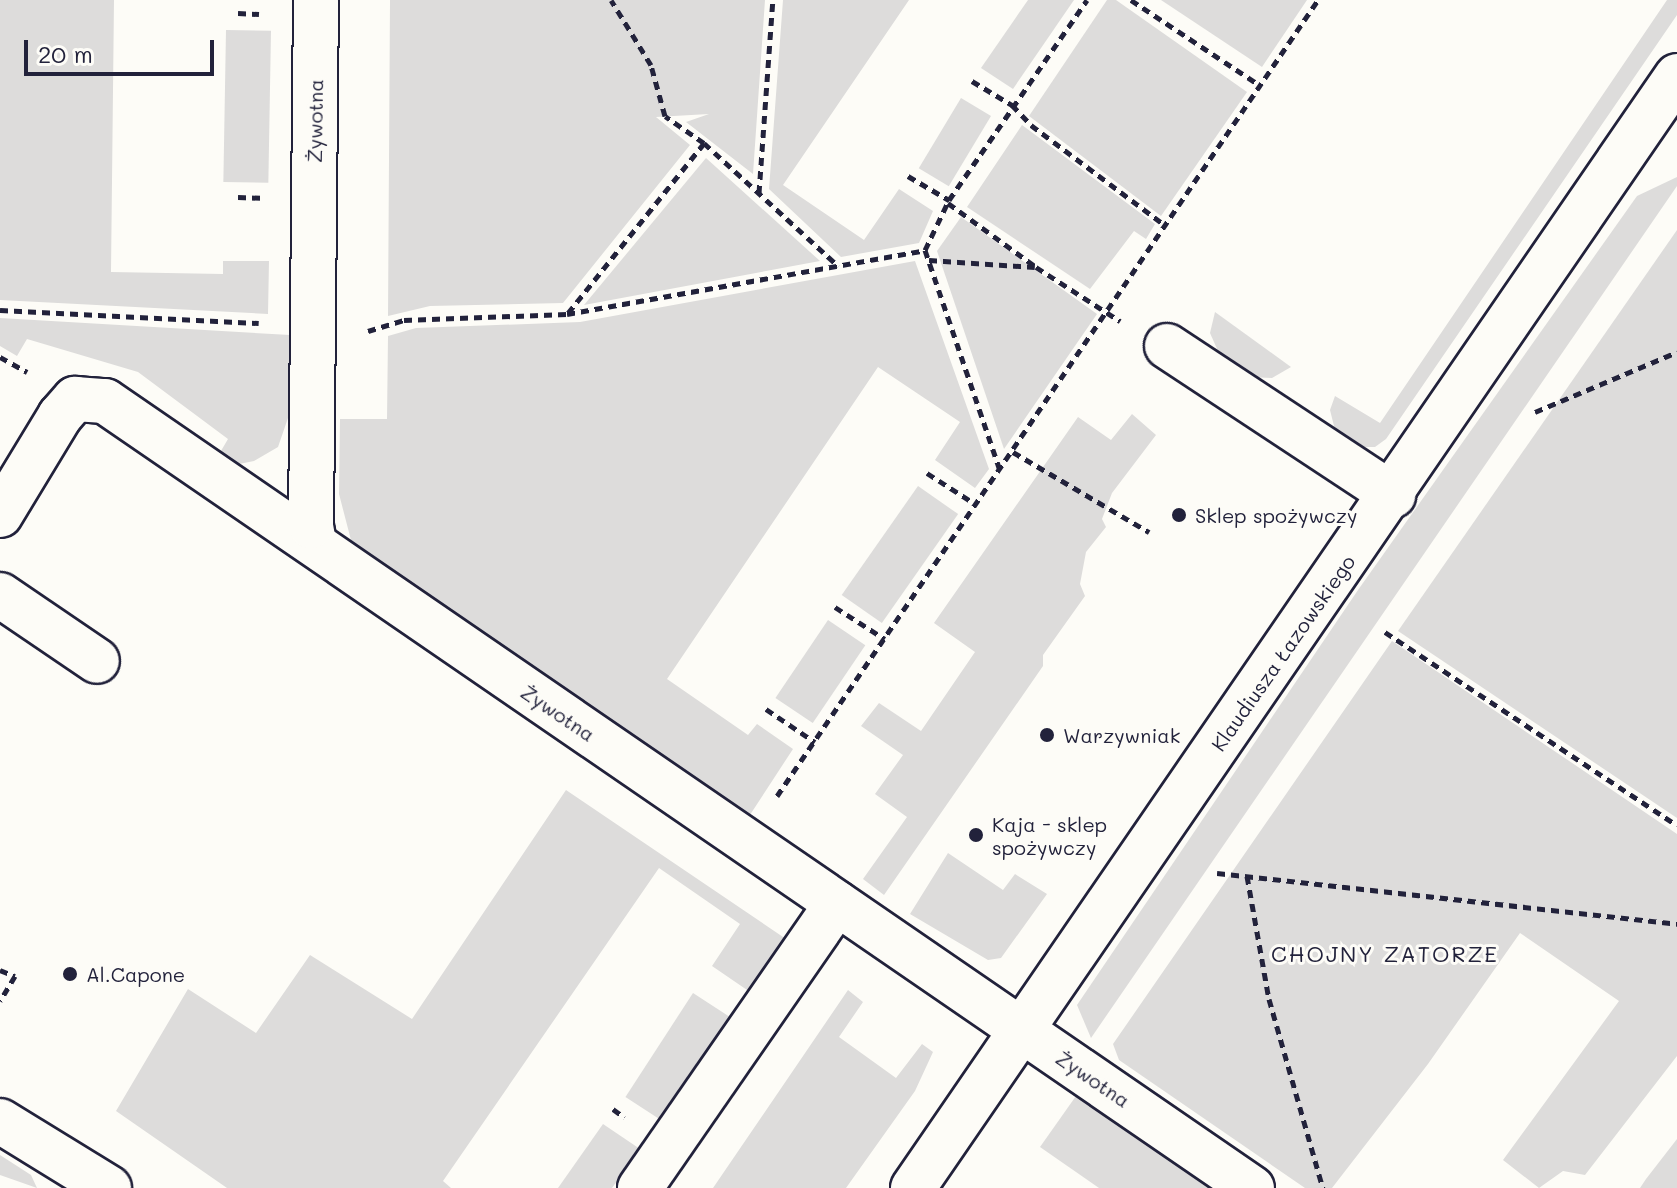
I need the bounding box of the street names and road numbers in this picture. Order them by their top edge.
street label: Żywotna [302,79,328,163]
street label: Klaudiusza Łazowskiego [1206,550,1360,756]
street label: Żywotna [517,680,599,746]
street label: Żywotna [1052,1046,1134,1112]

